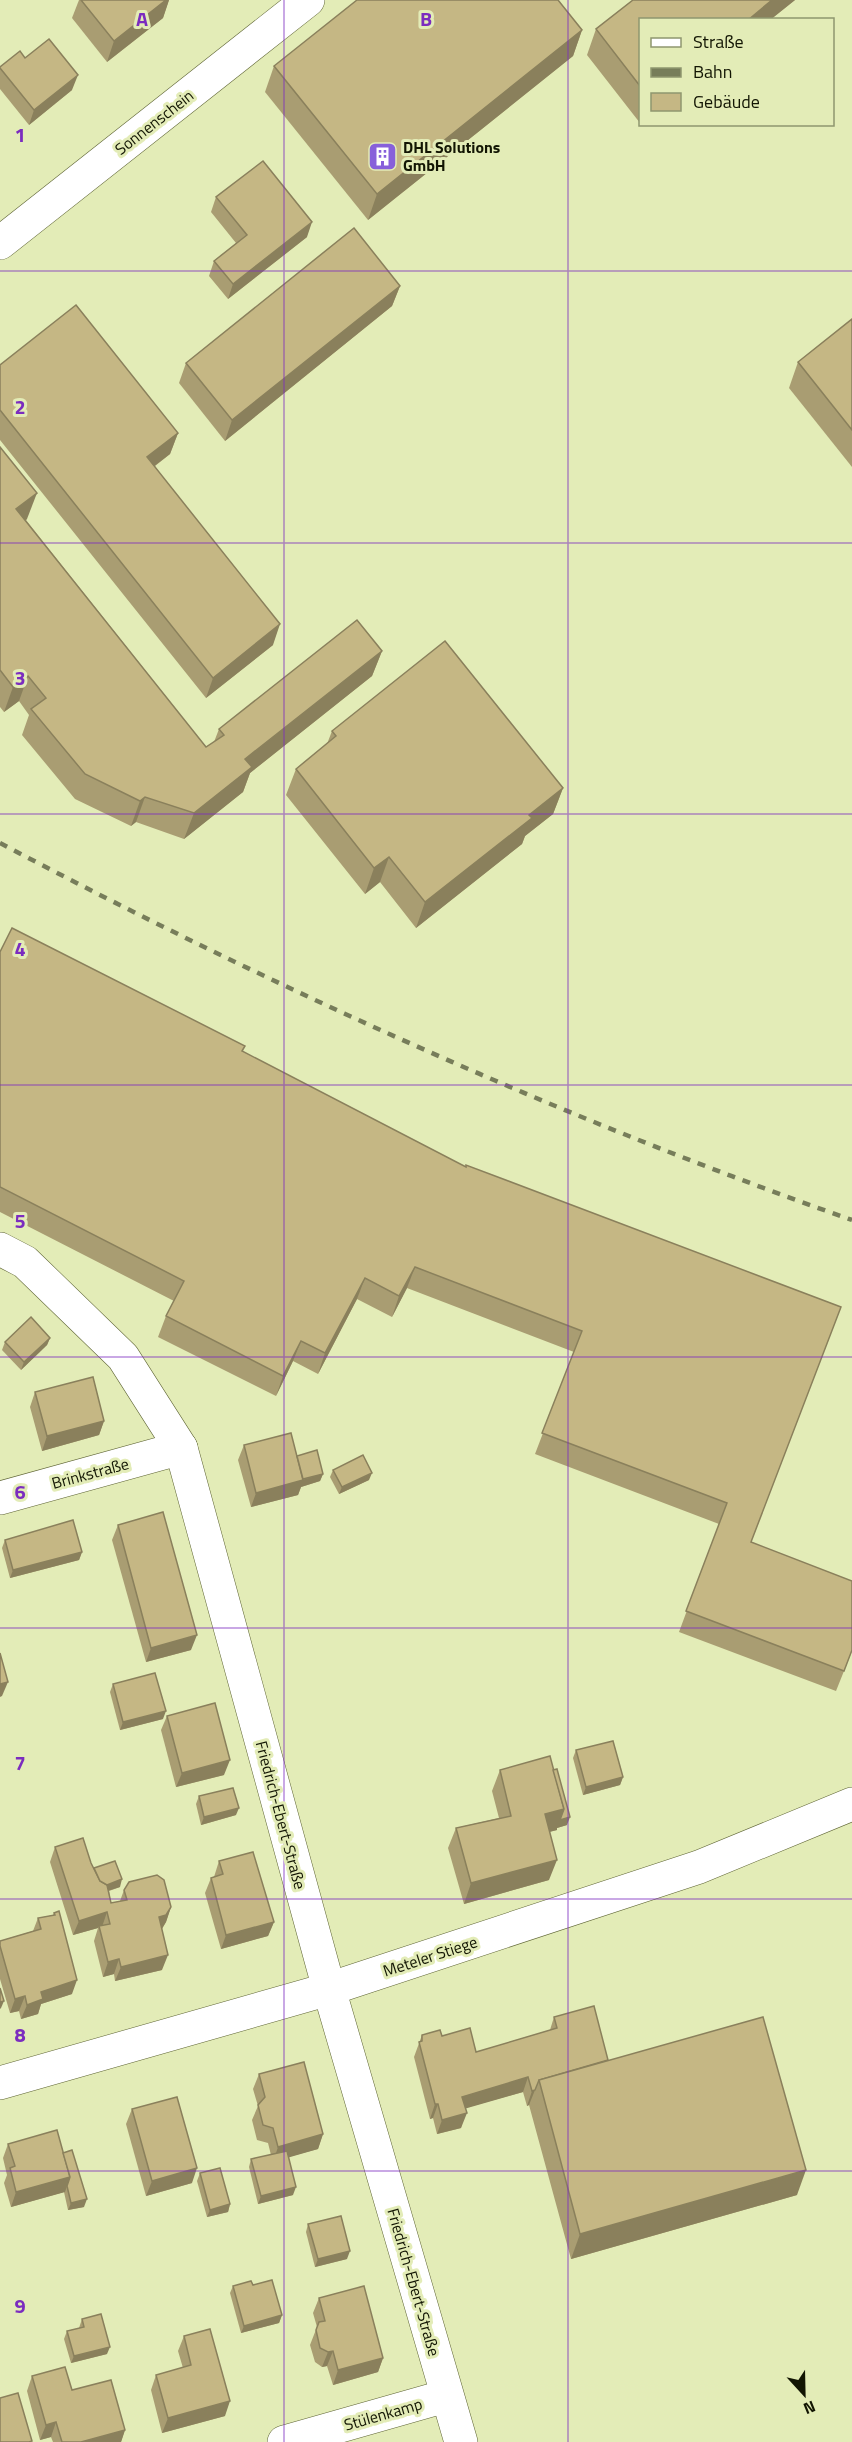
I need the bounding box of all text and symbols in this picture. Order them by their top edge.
text: A [136,3,148,34]
text: B [420,3,432,34]
legend [639,18,834,126]
text: Straße [693,28,744,55]
text: Bahn [693,58,732,85]
street label: Sonnenschein [110,84,198,160]
text: Gebäude [693,88,760,115]
text: 1 [14,119,26,150]
place label: DHL Solutions GmbH [403,135,500,177]
building icon: DHL Solutions GmbH [366,140,398,172]
text: 2 [14,391,26,422]
text: 3 [14,662,26,693]
text: 4 [14,933,26,964]
text: 5 [14,1205,26,1236]
street label: Brinkstraße [49,1451,131,1495]
text: 6 [14,1476,26,1507]
street label: Friedrich-Ebert-Straße [250,1738,312,1892]
text: 7 [14,1747,26,1778]
street label: Meteler Stiege [380,1929,480,1983]
text: 8 [14,2019,26,2050]
street label: Friedrich-Ebert-Straße [381,2205,447,2359]
text: 9 [14,2290,26,2321]
north arrow [774,2364,834,2424]
street label: Stülenkamp [341,2391,425,2437]
text: N [800,2395,819,2421]

